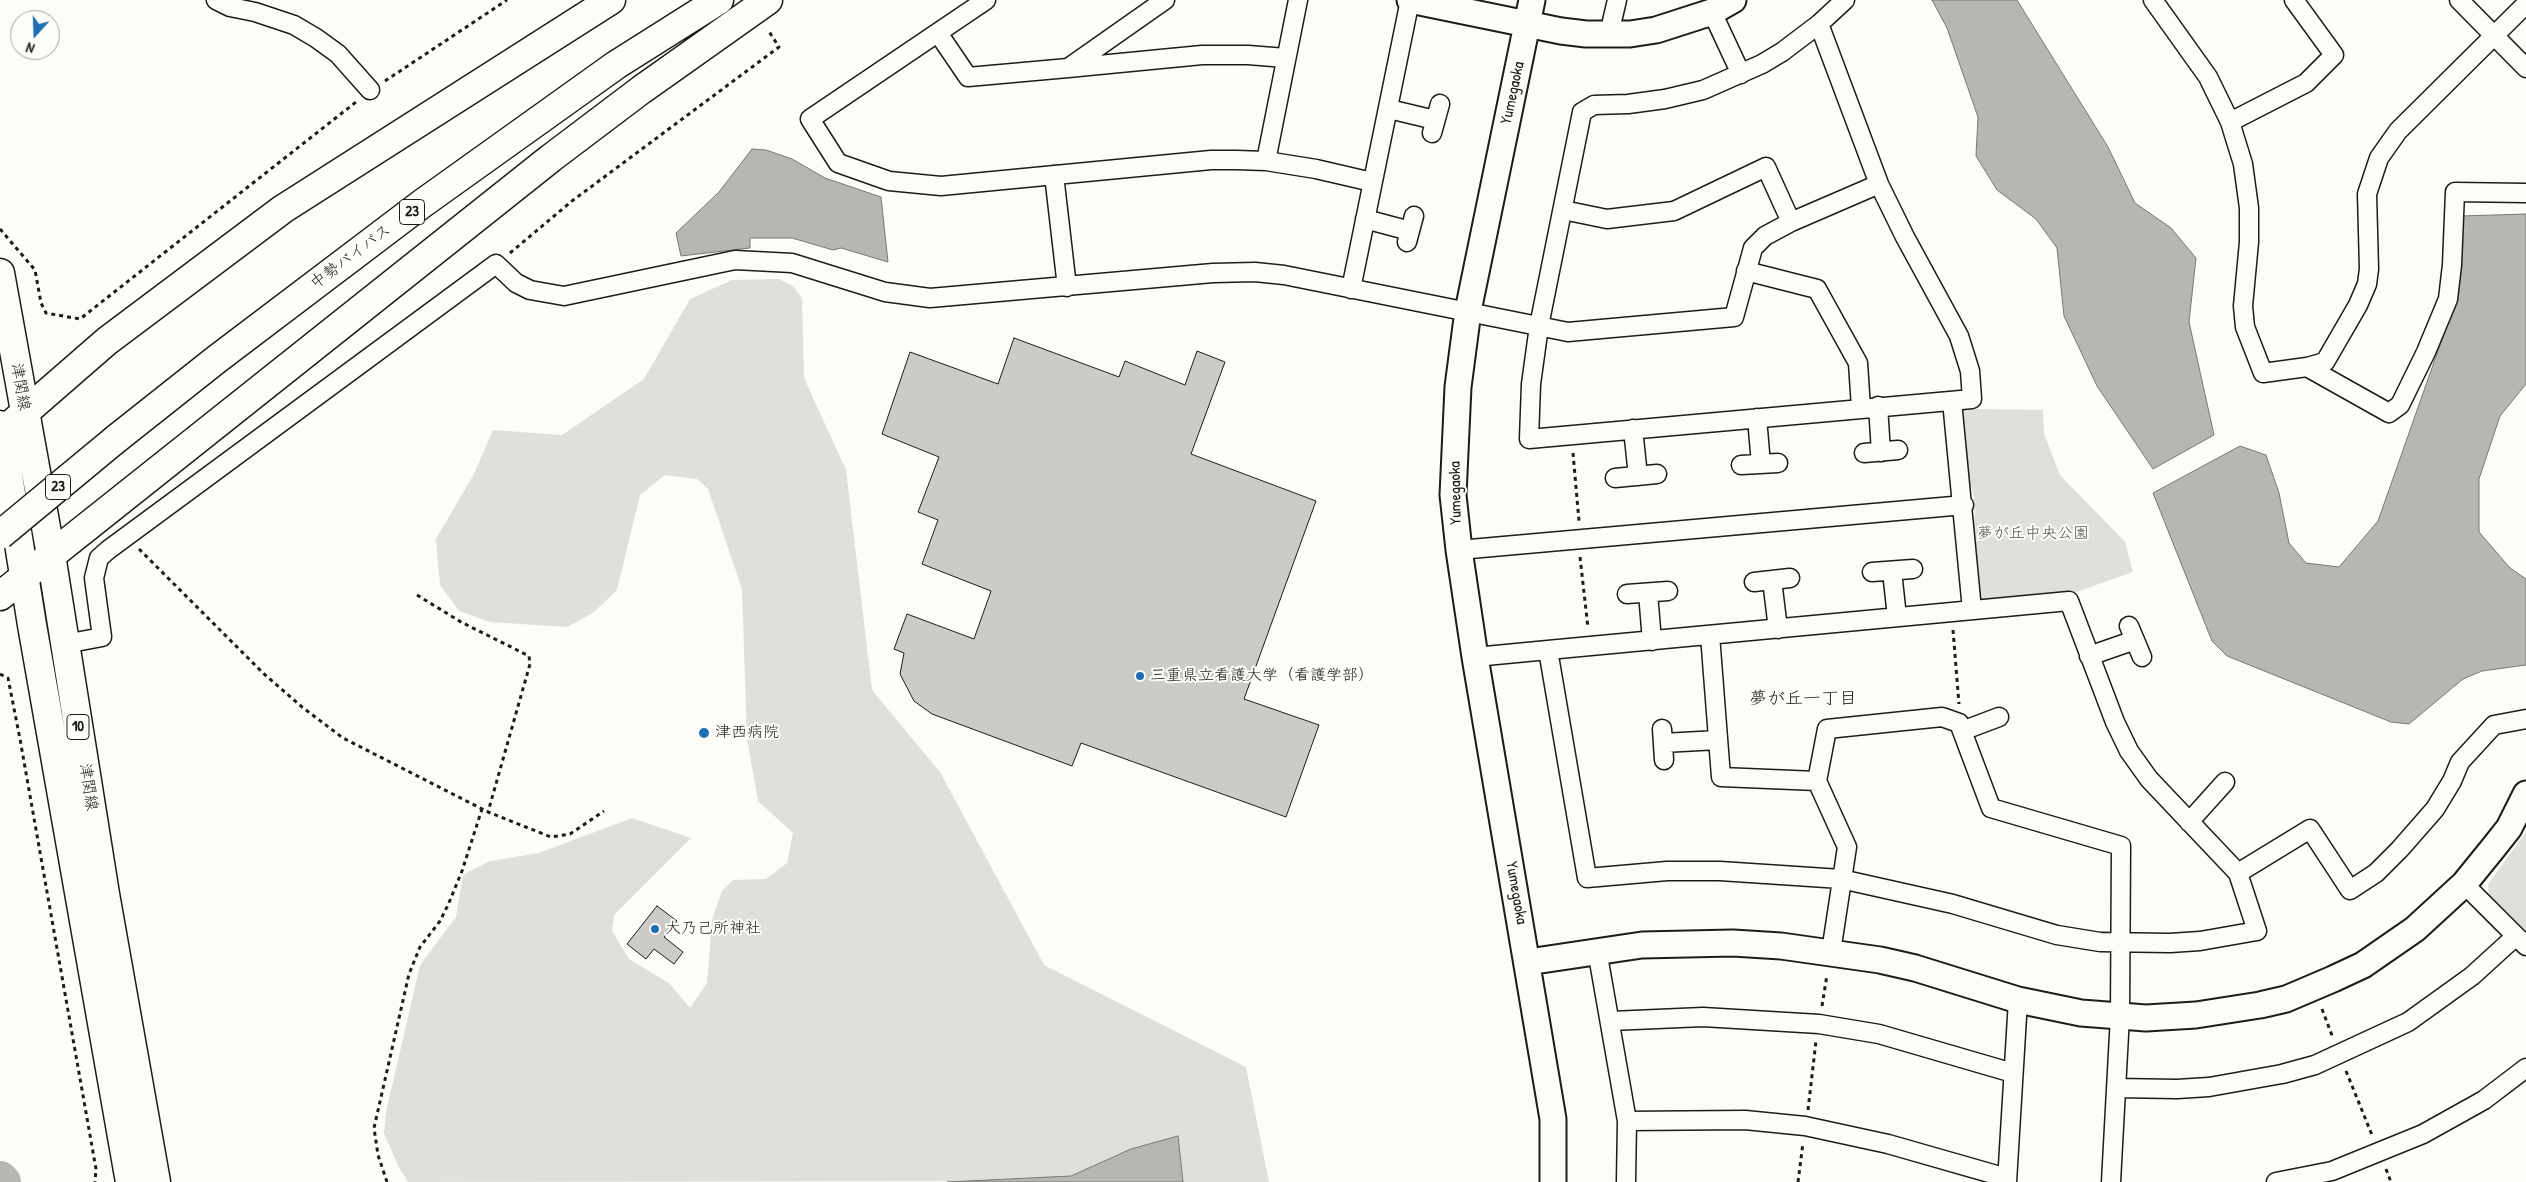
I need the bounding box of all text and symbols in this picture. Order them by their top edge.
north arrow [10,10,60,60]
text: N [23,38,37,59]
street label: Yumegaoka [1497,60,1529,126]
road number: 23 [400,200,424,224]
street label: 中勢バイパス [307,220,395,294]
street label: 津関線 [6,362,34,412]
street label: Yumegaoka [1446,461,1466,525]
road number: 23 [46,474,70,500]
park label: 夢が丘中央公園 [1977,524,2089,544]
place label: 三重県立看護大学（看護学部） [1150,666,1374,686]
marker: 三重県立看護大学（看護学部） [1134,670,1146,682]
district label: 夢が丘一丁目 [1749,688,1857,710]
road number: 10 [67,714,89,740]
place label: 津西病院 [715,723,779,743]
marker: 津西病院 [697,726,711,740]
street label: 津関線 [75,762,101,812]
street label: Yumegaoka [1501,860,1531,926]
place label: 大乃己所神社 [665,919,761,939]
marker: 大乃己所神社 [649,923,661,935]

